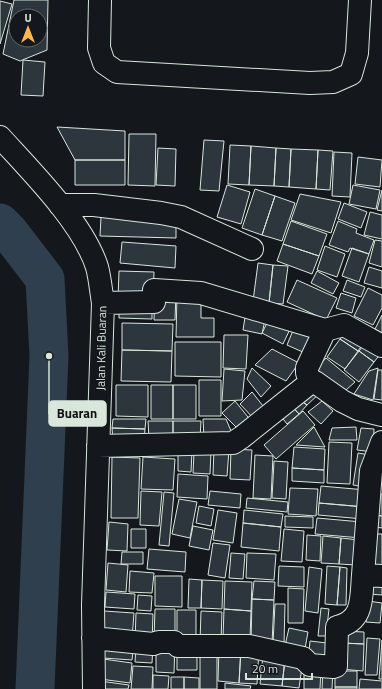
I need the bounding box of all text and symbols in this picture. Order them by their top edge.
north arrow [8,8,48,48]
text: U [24,10,32,26]
street label: Jalan Kali Buaran [91,306,111,390]
callout: Buaran [49,401,106,426]
text: Buaran [57,403,97,423]
scale bar [246,655,312,681]
text: 20 m [252,659,278,678]

